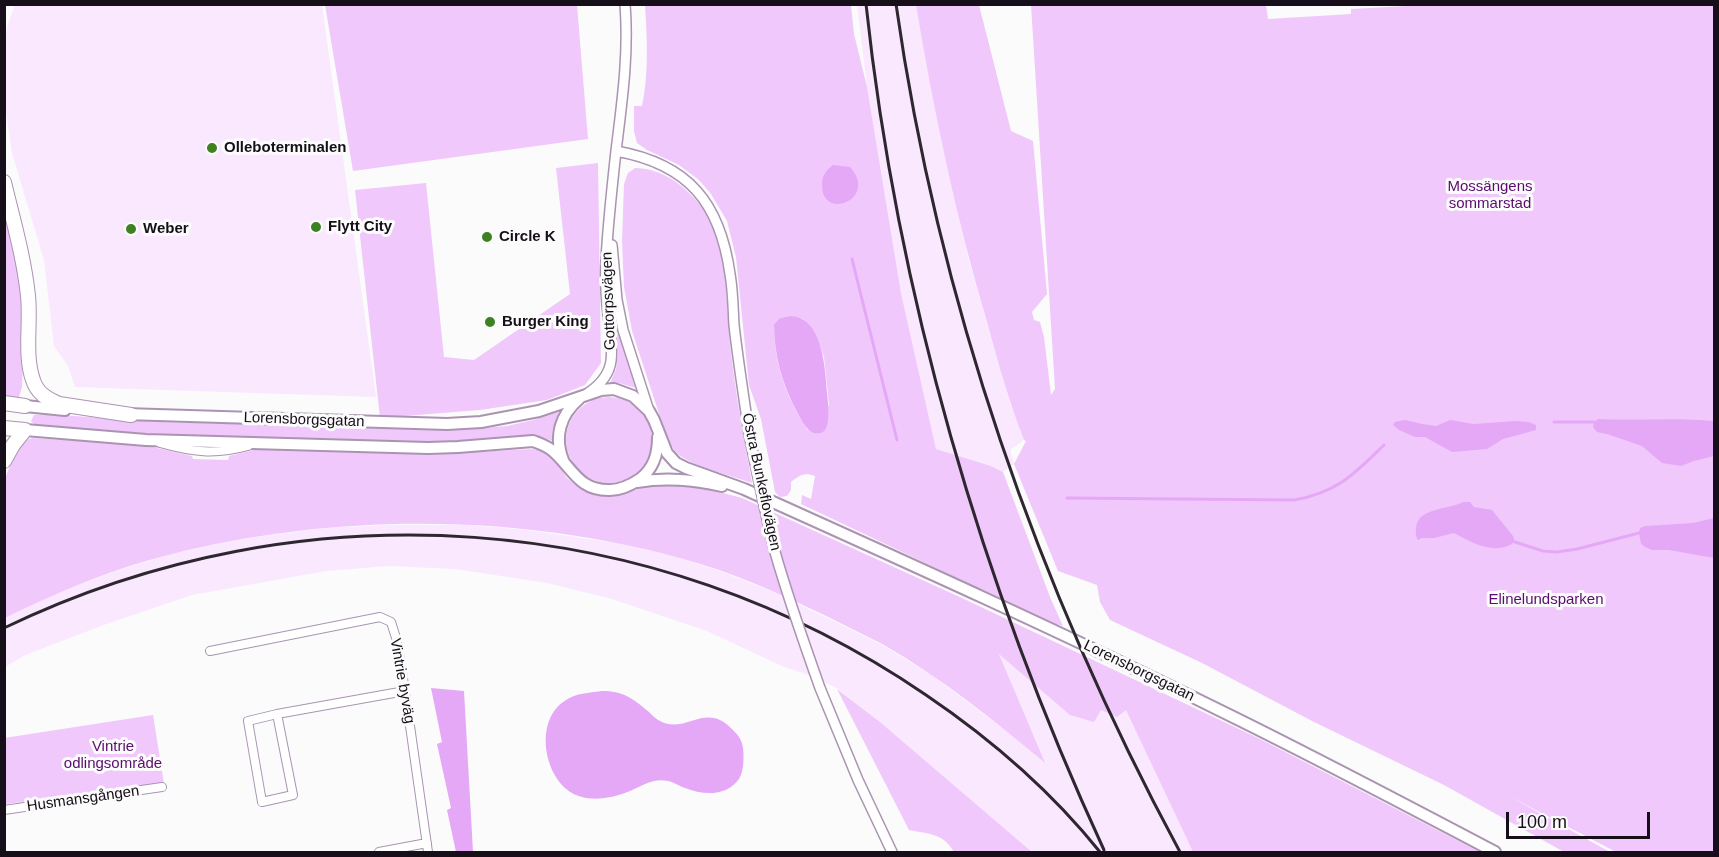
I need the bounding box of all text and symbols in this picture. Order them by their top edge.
place label: Olleboterminalen [224,139,347,157]
marker: Olleboterminalen [205,141,219,155]
park label: Mossängens sommarstad [1447,178,1533,213]
place label: Flytt City [328,218,392,236]
place label: Weber [143,220,189,238]
marker: Flytt City [309,220,323,234]
marker: Weber [124,222,138,236]
place label: Circle K [499,228,556,246]
marker: Circle K [480,230,494,244]
street label: Gottorpsvägen [598,252,620,350]
place label: Burger King [502,313,589,331]
marker: Burger King [483,315,497,329]
street label: Lorensborgsgatan [243,409,365,431]
street label: Östra Bunkeflovägen [738,412,784,552]
park label: Elinelundsparken [1488,591,1604,609]
street label: Lorensborgsgatan [1081,636,1197,706]
street label: Vintrie byväg [386,637,418,725]
park label: Vintrie odlingsområde [64,738,162,773]
street label: Husmansgången [26,782,140,816]
scale bar [1509,800,1653,838]
text: 100 m [1517,812,1567,832]

